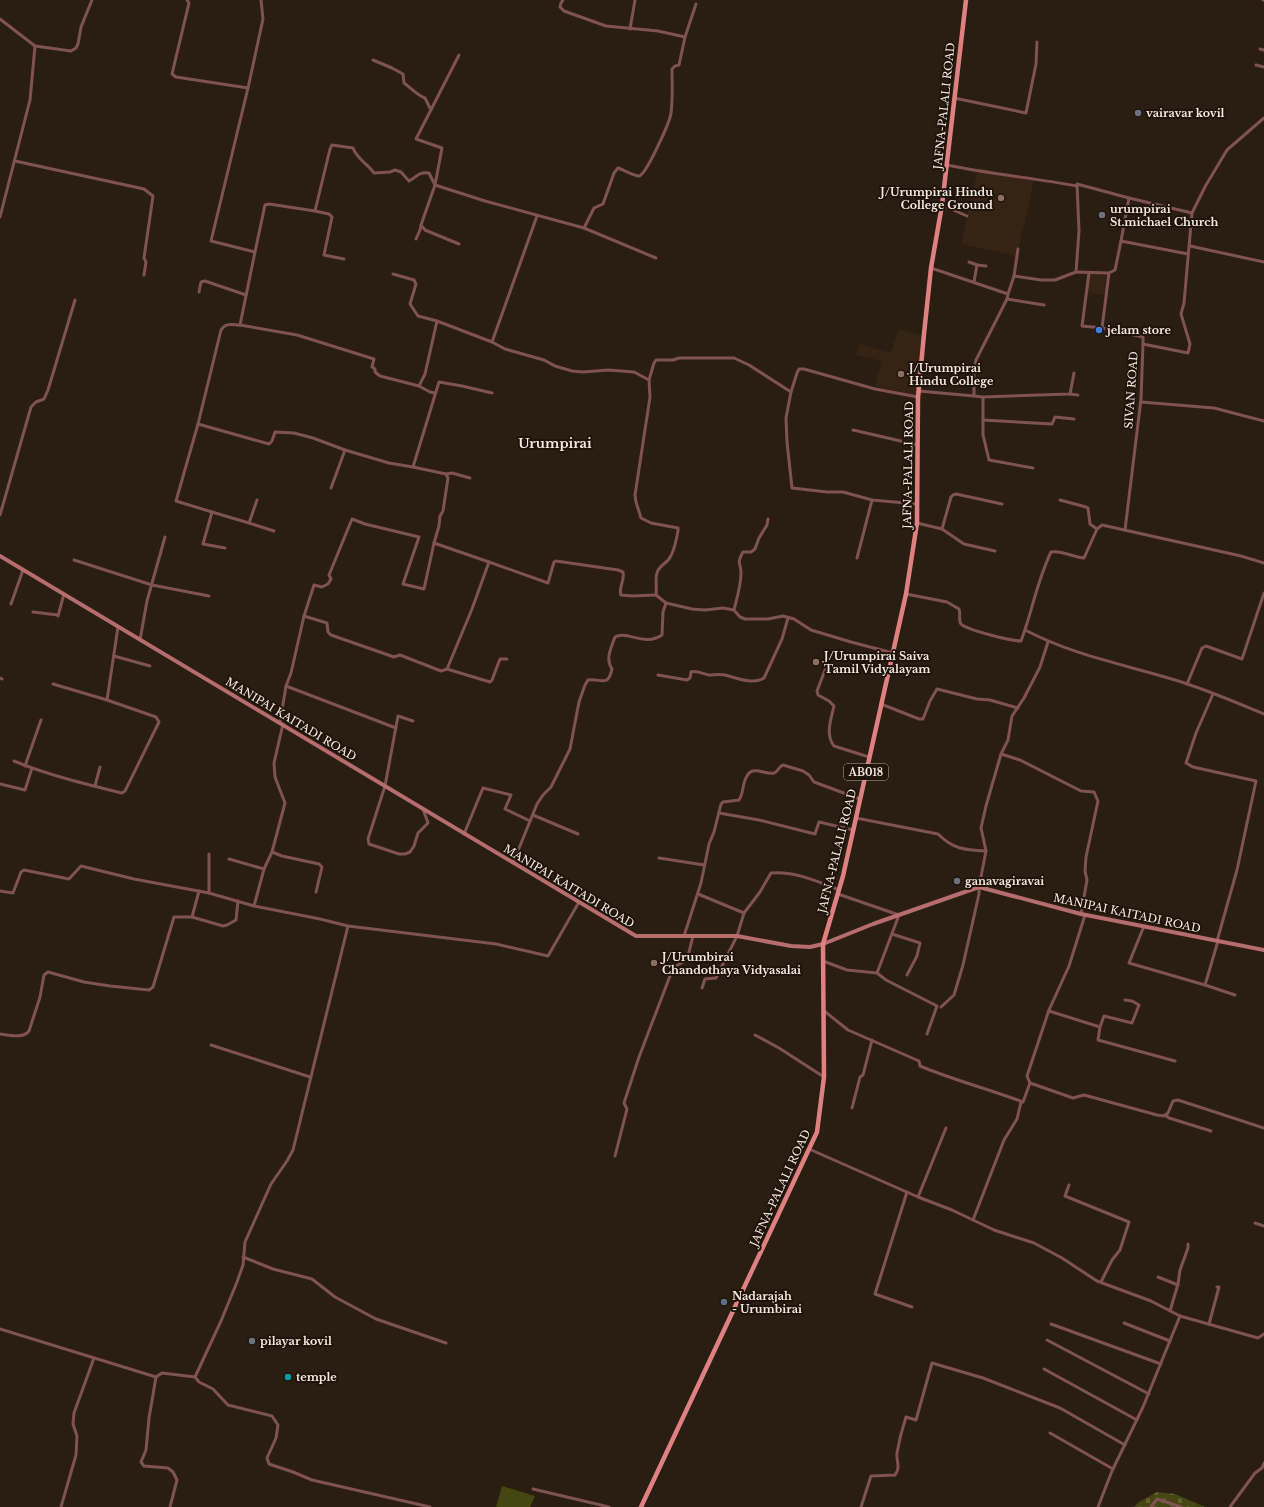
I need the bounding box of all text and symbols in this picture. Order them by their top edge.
street label: JAFNA-PALALI ROAD [930,42,958,172]
place label: vairavar kovil [1146,106,1225,120]
marker: vairavar kovil [1133,108,1143,118]
place label: J/Urumpirai Hindu College Ground [878,185,993,212]
marker: J/Urumpirai Hindu College Ground [996,193,1006,203]
place label: urumpirai St.michael Church [1110,202,1218,229]
marker: urumpirai St.michael Church [1097,210,1107,220]
place label: jelam store [1105,323,1171,337]
marker: jelam store [1094,325,1104,335]
street label: SIVAN ROAD [1121,350,1141,429]
place label: J/Urumpirai Hindu College [907,361,994,388]
marker: J/Urumpirai Hindu College [896,369,906,379]
street label: JAFNA-PALALI ROAD [900,401,916,531]
district label: Urumpirai [518,435,592,452]
place label: J/Urumpirai Saiva Tamil Vidyalayam [822,649,930,676]
marker: J/Urumpirai Saiva Tamil Vidyalayam [811,657,821,667]
street label: MANIPAI KAITADI ROAD [223,674,359,764]
road number: AB018 [844,764,888,780]
street label: JAFNA-PALALI ROAD [814,787,859,916]
street label: MANIPAI KAITADI ROAD [501,841,637,931]
place label: ganavagiravai [965,874,1044,888]
marker: ganavagiravai [952,876,962,886]
street label: MANIPAI KAITADI ROAD [1052,891,1202,936]
place label: J/Urumbirai Chandothaya Vidyasalai [660,950,801,977]
marker: J/Urumbirai Chandothaya Vidyasalai [649,958,659,968]
street label: JAFNA-PALALI ROAD [746,1127,813,1251]
place label: Nadarajah - Urumbirai [732,1289,802,1316]
marker: Nadarajah - Urumbirai [719,1297,729,1307]
place label: pilayar kovil [260,1334,332,1348]
marker: pilayar kovil [247,1336,257,1346]
place label: temple [296,1370,337,1384]
marker: temple [283,1372,293,1382]

